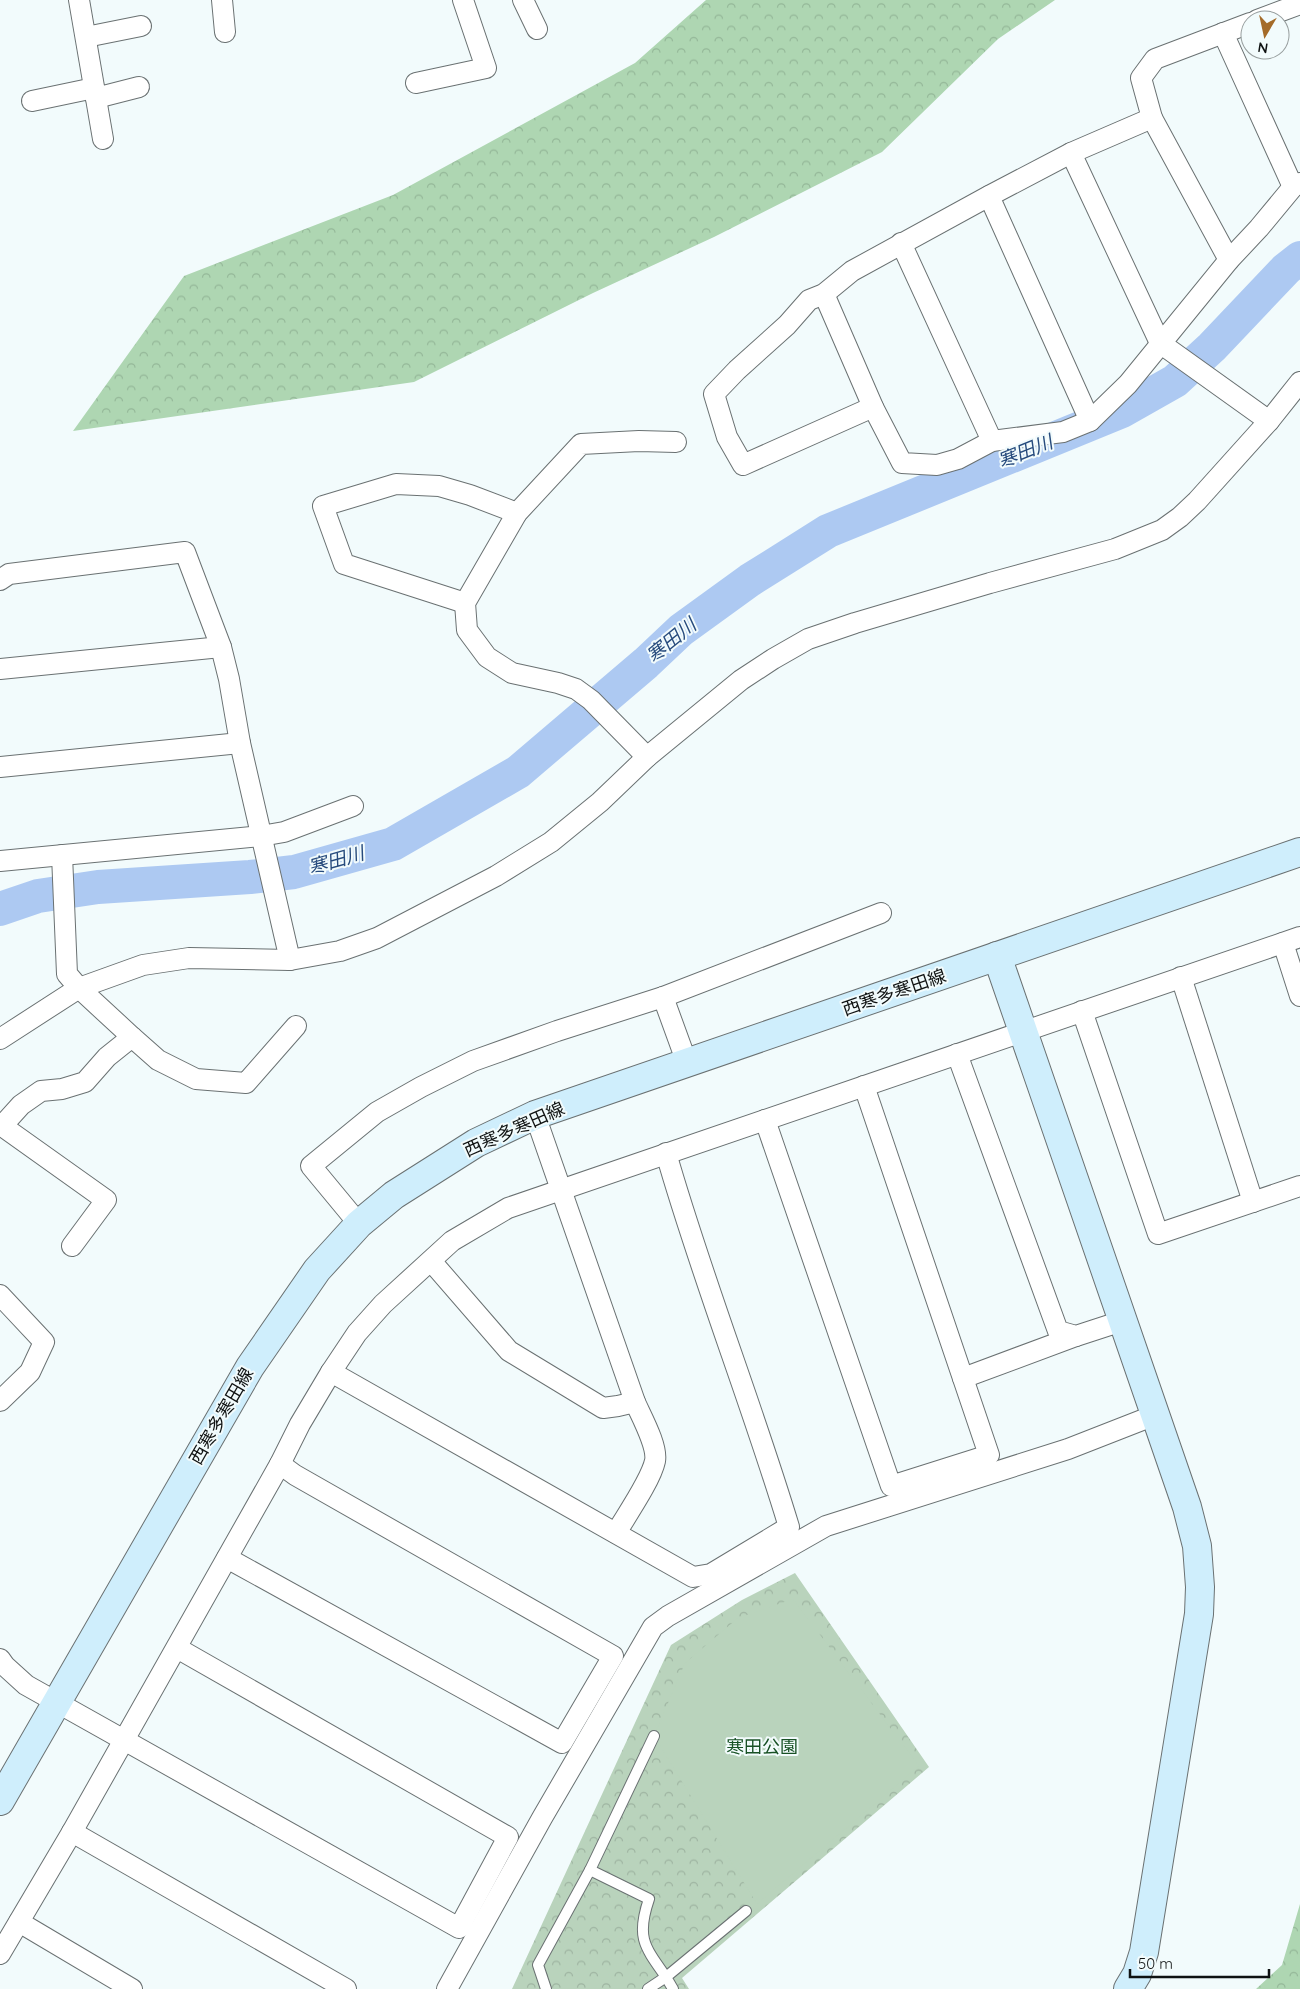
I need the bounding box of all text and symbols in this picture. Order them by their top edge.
north arrow [1240,10,1290,60]
text: N [1256,38,1269,58]
water label: 寒田川 [994,428,1058,473]
water label: 寒田川 [641,611,702,667]
water label: 寒田川 [305,840,369,879]
street label: 西寒多寒田線 [839,964,949,1020]
street label: 西寒多寒田線 [460,1097,568,1161]
street label: 西寒多寒田線 [184,1363,258,1469]
park label: 寒田公園 [726,1735,798,1758]
scale bar [1130,1946,1269,1978]
text: 50 m [1138,1954,1173,1973]

